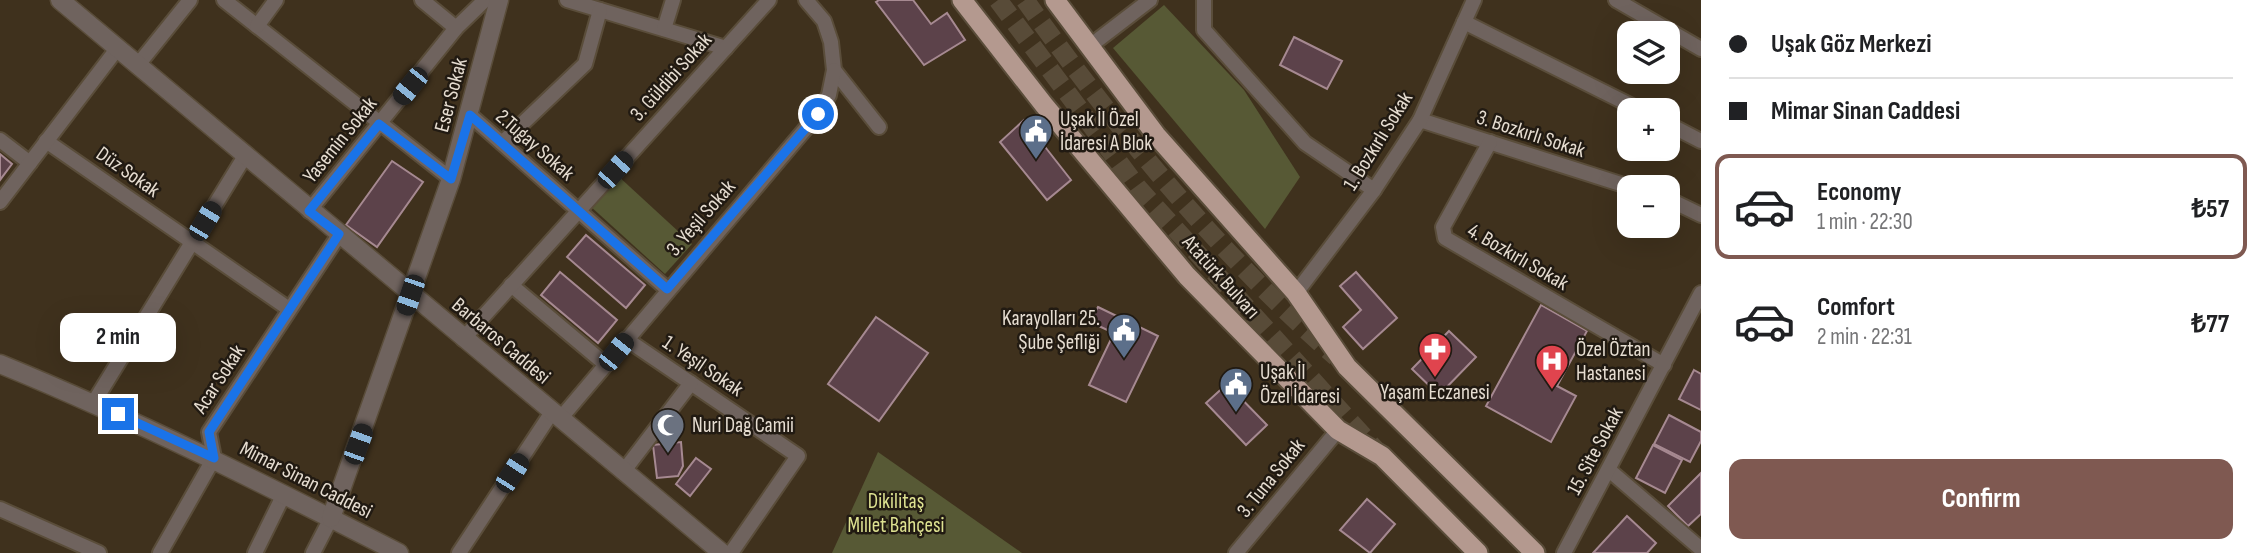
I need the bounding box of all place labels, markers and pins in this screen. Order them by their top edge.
place label: Uşak İl Özel İdaresi A Blok [1060,107,1152,156]
public building icon: Uşak İl Özel İdaresi A Blok [1017,112,1055,161]
place label: Karayolları 25. Şube Şefliği [1002,306,1100,355]
public building icon: Karayolları 25. Şube Şefliği [1105,311,1143,360]
pharmacy icon: Yaşam Eczanesi [1416,330,1454,379]
place label: Özel Öztan Hastanesi [1576,337,1651,386]
hospital icon: Özel Öztan Hastanesi [1533,342,1571,391]
place label: Uşak İl Özel İdaresi [1260,360,1340,409]
public building icon: Uşak İl Özel İdaresi [1217,365,1255,414]
place label: Yaşam Eczanesi [1380,380,1490,405]
mosque icon: Nuri Dağ Camii [649,406,687,455]
place label: Nuri Dağ Camii [692,413,794,438]

